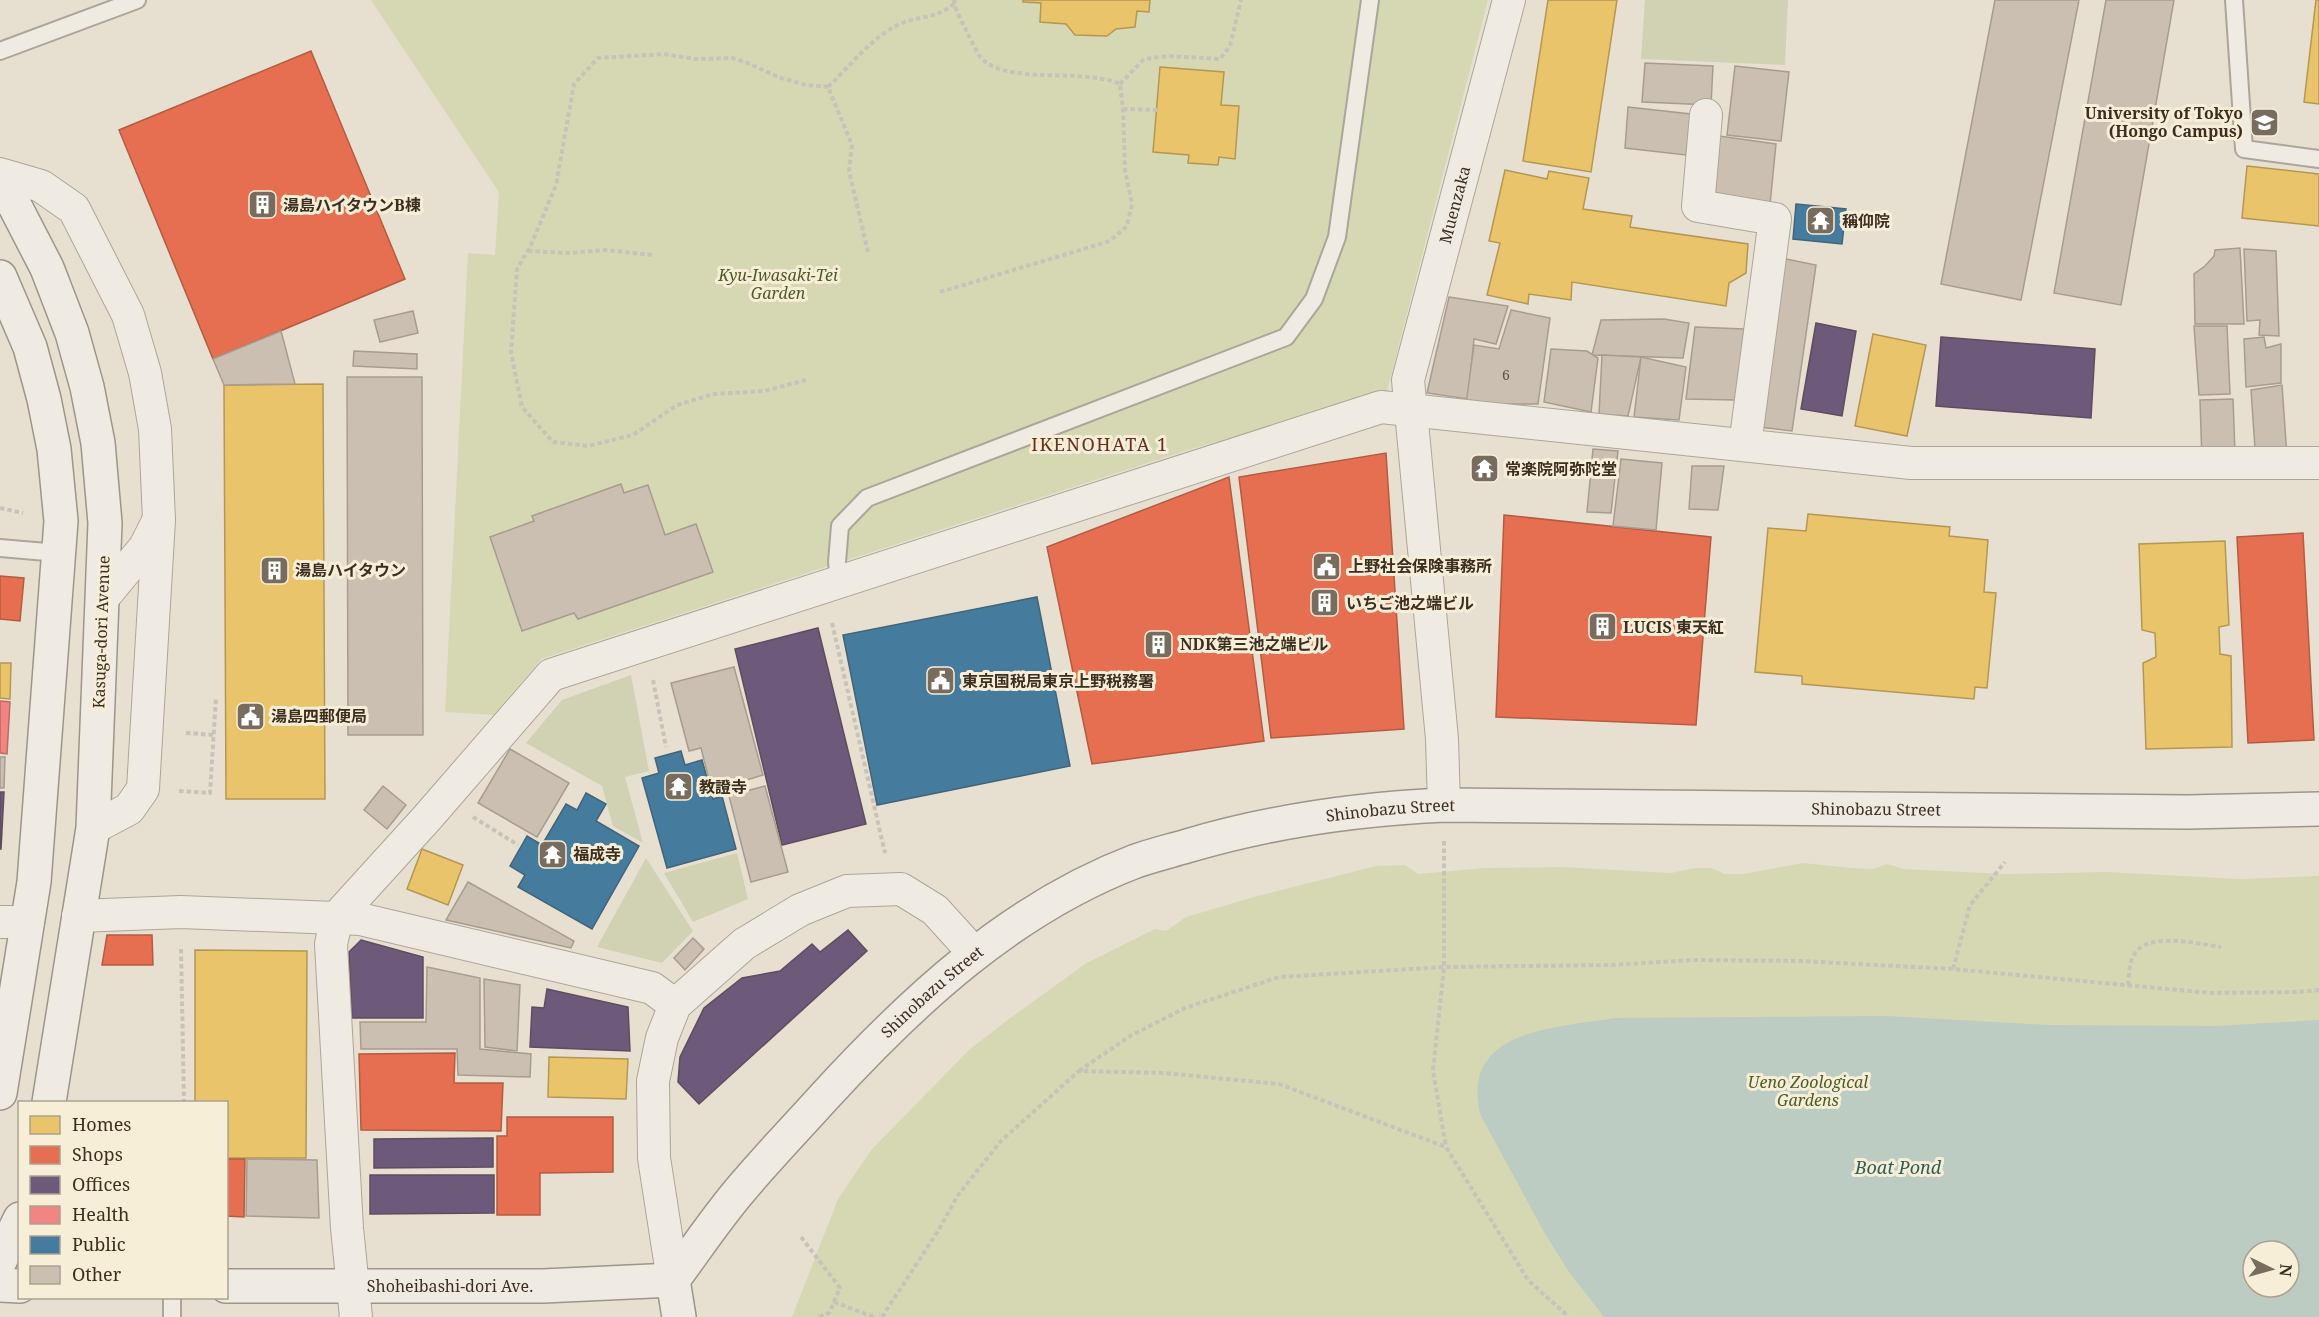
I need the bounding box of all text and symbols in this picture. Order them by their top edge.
place label: University of Tokyo (Hongo Campus) [2085,102,2243,142]
school or university icon: University of Tokyo (Hongo Campus) [2248,106,2280,138]
street label: Muenzaka [1434,163,1475,246]
building icon: 湯島ハイタウンB棟 [246,189,278,221]
place label: 湯島ハイタウンB棟 [283,194,421,216]
temple icon: 稱仰院 [1805,205,1837,237]
place label: 稱仰院 [1842,210,1890,232]
park label: Kyu-Iwasaki-Tei Garden [717,264,838,304]
house number: 6 [1502,365,1510,384]
district label: IKENOHATA 1 [1031,432,1169,456]
temple icon: 常楽院阿弥陀堂 [1468,453,1500,485]
place label: 常楽院阿弥陀堂 [1505,458,1617,480]
public building icon: 上野社会保険事務所 [1311,550,1343,582]
building icon: 湯島ハイタウン [258,554,290,586]
street label: Kasuga-dori Avenue [87,555,115,709]
place label: 上野社会保険事務所 [1348,555,1492,577]
place label: 湯島ハイタウン [295,559,406,581]
building icon: いちご池之端ビル [1309,587,1341,619]
place label: いちご池之端ビル [1346,592,1474,614]
building icon: LUCIS 東天紅 [1586,611,1618,643]
place label: LUCIS 東天紅 [1623,616,1724,638]
building icon: NDK第三池之端ビル [1143,628,1175,660]
place label: NDK第三池之端ビル [1180,633,1329,655]
public building icon: 東京国税局東京上野税務署 [925,665,957,697]
place label: 東京国税局東京上野税務署 [962,670,1154,692]
public building icon: 湯島四郵便局 [234,700,266,732]
place label: 湯島四郵便局 [271,705,367,727]
temple icon: 教證寺 [662,771,694,803]
place label: 教證寺 [699,776,747,798]
street label: Shinobazu Street [1324,794,1455,827]
street label: Shinobazu Street [1811,797,1941,821]
temple icon: 福成寺 [536,838,568,870]
place label: 福成寺 [573,843,621,865]
street label: Shinobazu Street [876,940,988,1043]
park label: Ueno Zoological Gardens [1748,1071,1868,1111]
legend [18,1101,228,1299]
text: Homes [72,1112,131,1136]
text: Shops [72,1142,123,1166]
water label: Boat Pond [1854,1155,1942,1179]
text: Offices [72,1172,130,1196]
text: Health [72,1202,129,1226]
text: Public [72,1232,126,1256]
north arrow [2241,1239,2301,1299]
text: Other [72,1262,122,1286]
text: N [2274,1263,2297,1278]
street label: Shoheibashi-dori Ave. [367,1275,533,1297]

